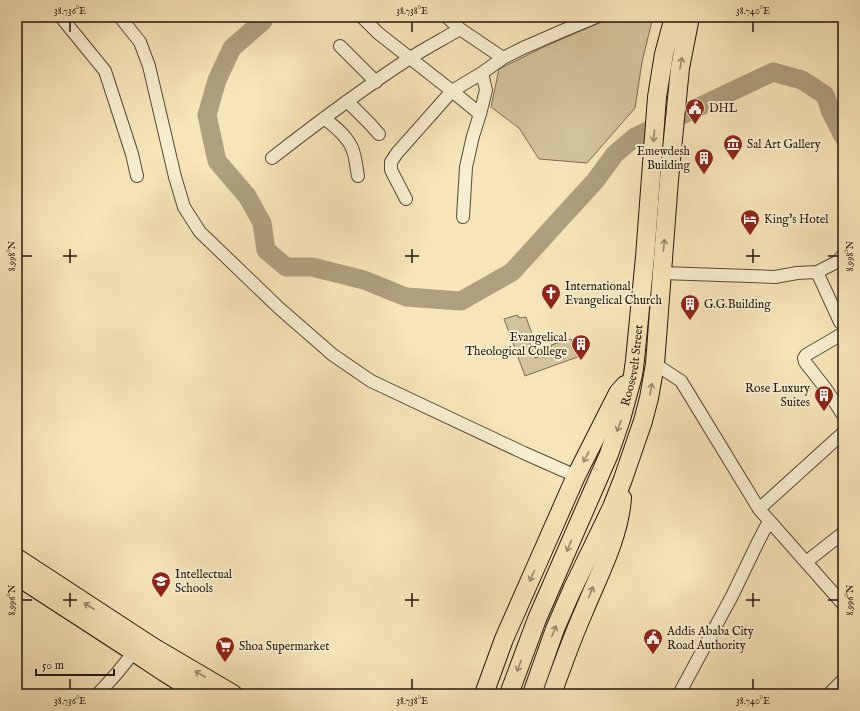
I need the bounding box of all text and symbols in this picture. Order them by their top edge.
text: 38.736°E [54,5,86,18]
text: 38.738°E [396,5,428,18]
text: 38.740°E [736,5,770,18]
one-way arrow [677,56,685,69]
public building icon: DHL [684,97,706,125]
place label: DHL [709,101,738,116]
one-way arrow [650,129,658,142]
museum icon: Sal Art Gallery [722,133,744,161]
place label: Sal Art Gallery [747,137,821,152]
place label: Emewdesh Building [637,144,691,173]
building icon: Emewdesh Building [693,147,715,175]
hotel icon: King's Hotel [739,208,761,236]
place label: King's Hotel [764,212,829,227]
one-way arrow [661,239,668,252]
text: 8.998°N [6,240,19,271]
text: 8.998°N [844,240,857,271]
place label: International Evangelical Church [565,279,662,308]
church icon: International Evangelical Church [540,282,562,310]
building icon: G.G.Building [679,293,701,321]
place label: G.G.Building [704,297,771,312]
street label: Roosevelt Street [617,324,646,408]
place label: Evangelical Theological College [465,330,568,359]
building icon: Evangelical Theological College [570,333,592,361]
place label: Rose Luxury Suites [745,381,810,410]
one-way arrow [647,382,655,395]
building icon: Rose Luxury Suites [813,384,835,412]
one-way arrow [615,420,622,433]
one-way arrow [582,451,589,463]
one-way arrow [565,540,572,552]
place label: Intellectual Schools [175,567,233,596]
one-way arrow [528,569,535,581]
school or university icon: Intellectual Schools [150,570,172,598]
text: 8.996°N [6,584,19,615]
text: 8.996°N [844,584,857,615]
one-way arrow [588,587,596,599]
one-way arrow [83,601,95,609]
place label: Addis Ababa City Road Authority [666,624,754,653]
one-way arrow [551,626,559,638]
public building icon: Addis Ababa City Road Authority [642,627,664,655]
supermarket icon: Shoa Supermarket [214,635,236,663]
place label: Shoa Supermarket [239,639,329,655]
scale bar [36,651,114,677]
text: 50 m [42,658,64,673]
one-way arrow [515,660,523,672]
one-way arrow [194,670,206,678]
text: 38.736°E [54,695,86,708]
text: 38.738°E [396,695,428,708]
text: 38.740°E [736,695,770,708]

